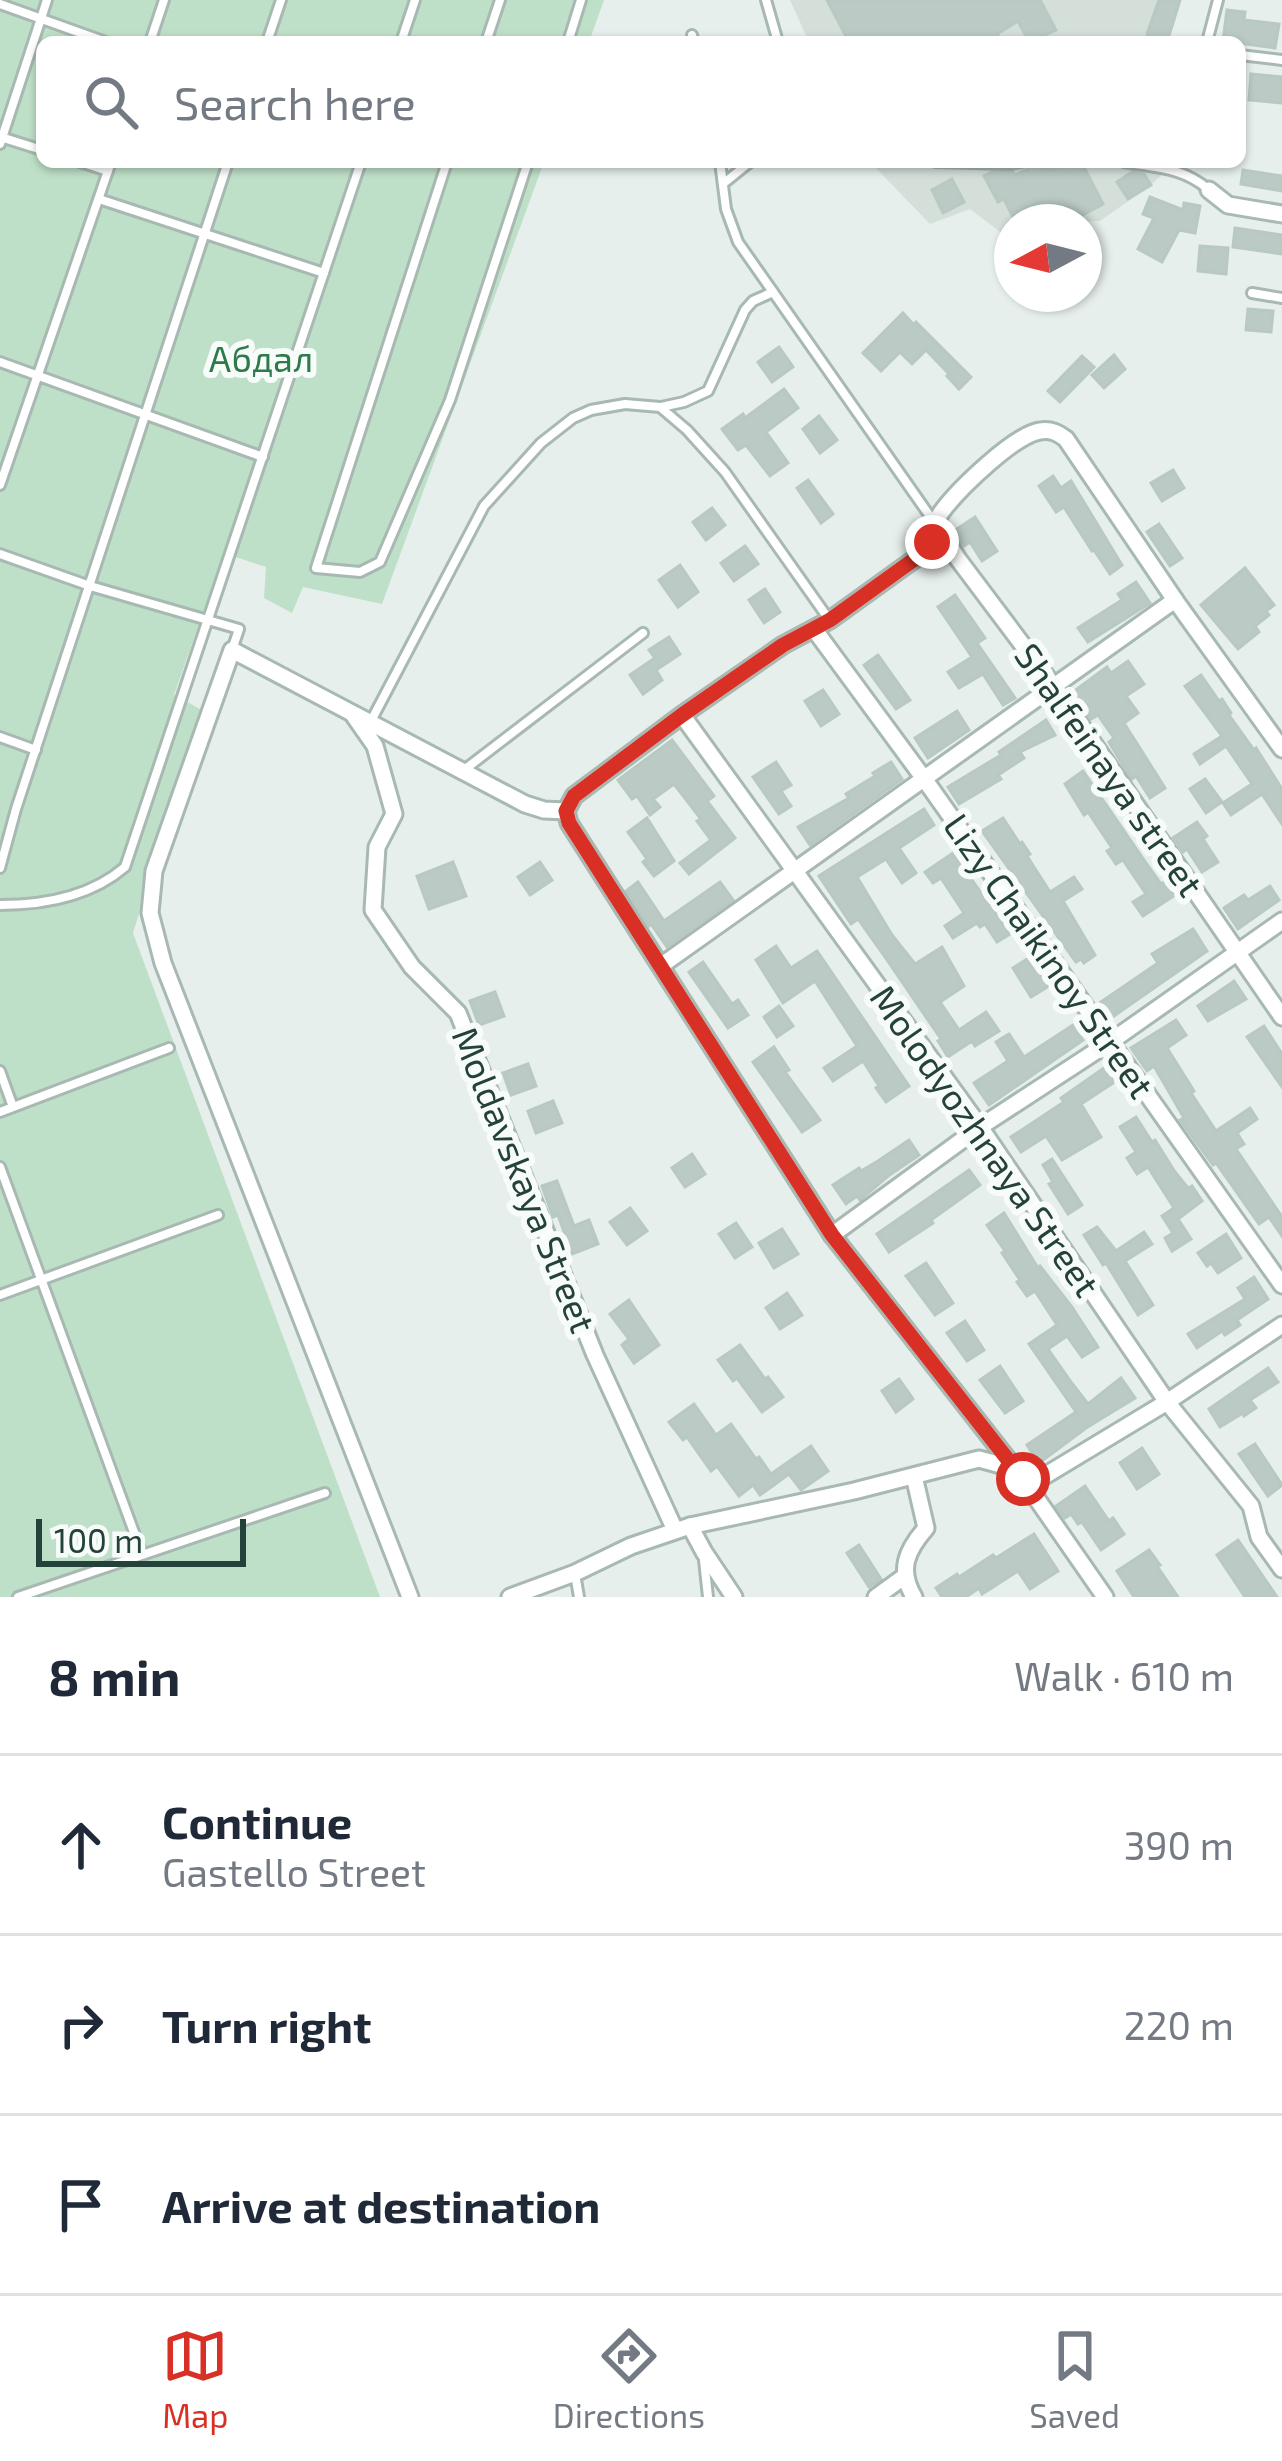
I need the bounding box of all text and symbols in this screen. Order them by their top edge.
search box [36,36,1246,168]
icon: search [78,69,144,135]
text: Search here [174,75,416,129]
north arrow [994,204,1102,312]
park label: Абдал [209,336,313,379]
route end [905,515,959,569]
street label: Shalfeinaya street [1007,634,1214,904]
street label: Lizy Chaikinoy Street [936,805,1164,1105]
street label: Molodyozhnaya Street [863,976,1110,1304]
street label: Moldavskaya Street [445,1021,606,1338]
route start [996,1452,1050,1506]
scale bar [36,1513,246,1566]
text: 100 m [54,1520,143,1560]
text: 8 min [48,1645,180,1706]
text: Walk · 610 m [1014,1652,1234,1699]
text: Continue [162,1794,352,1848]
icon: ahead [48,1812,114,1878]
text: 390 m [1124,1821,1234,1868]
text: Gastello Street [162,1848,426,1895]
icon: right [48,1992,114,2058]
text: Turn right [162,1998,371,2052]
text: 220 m [1124,2001,1234,2048]
icon: arrive [48,2172,114,2238]
text: Arrive at destination [162,2178,600,2232]
tab: Map [162,2323,228,2435]
tab: Directions [553,2323,705,2435]
tab: Saved [1029,2323,1120,2435]

